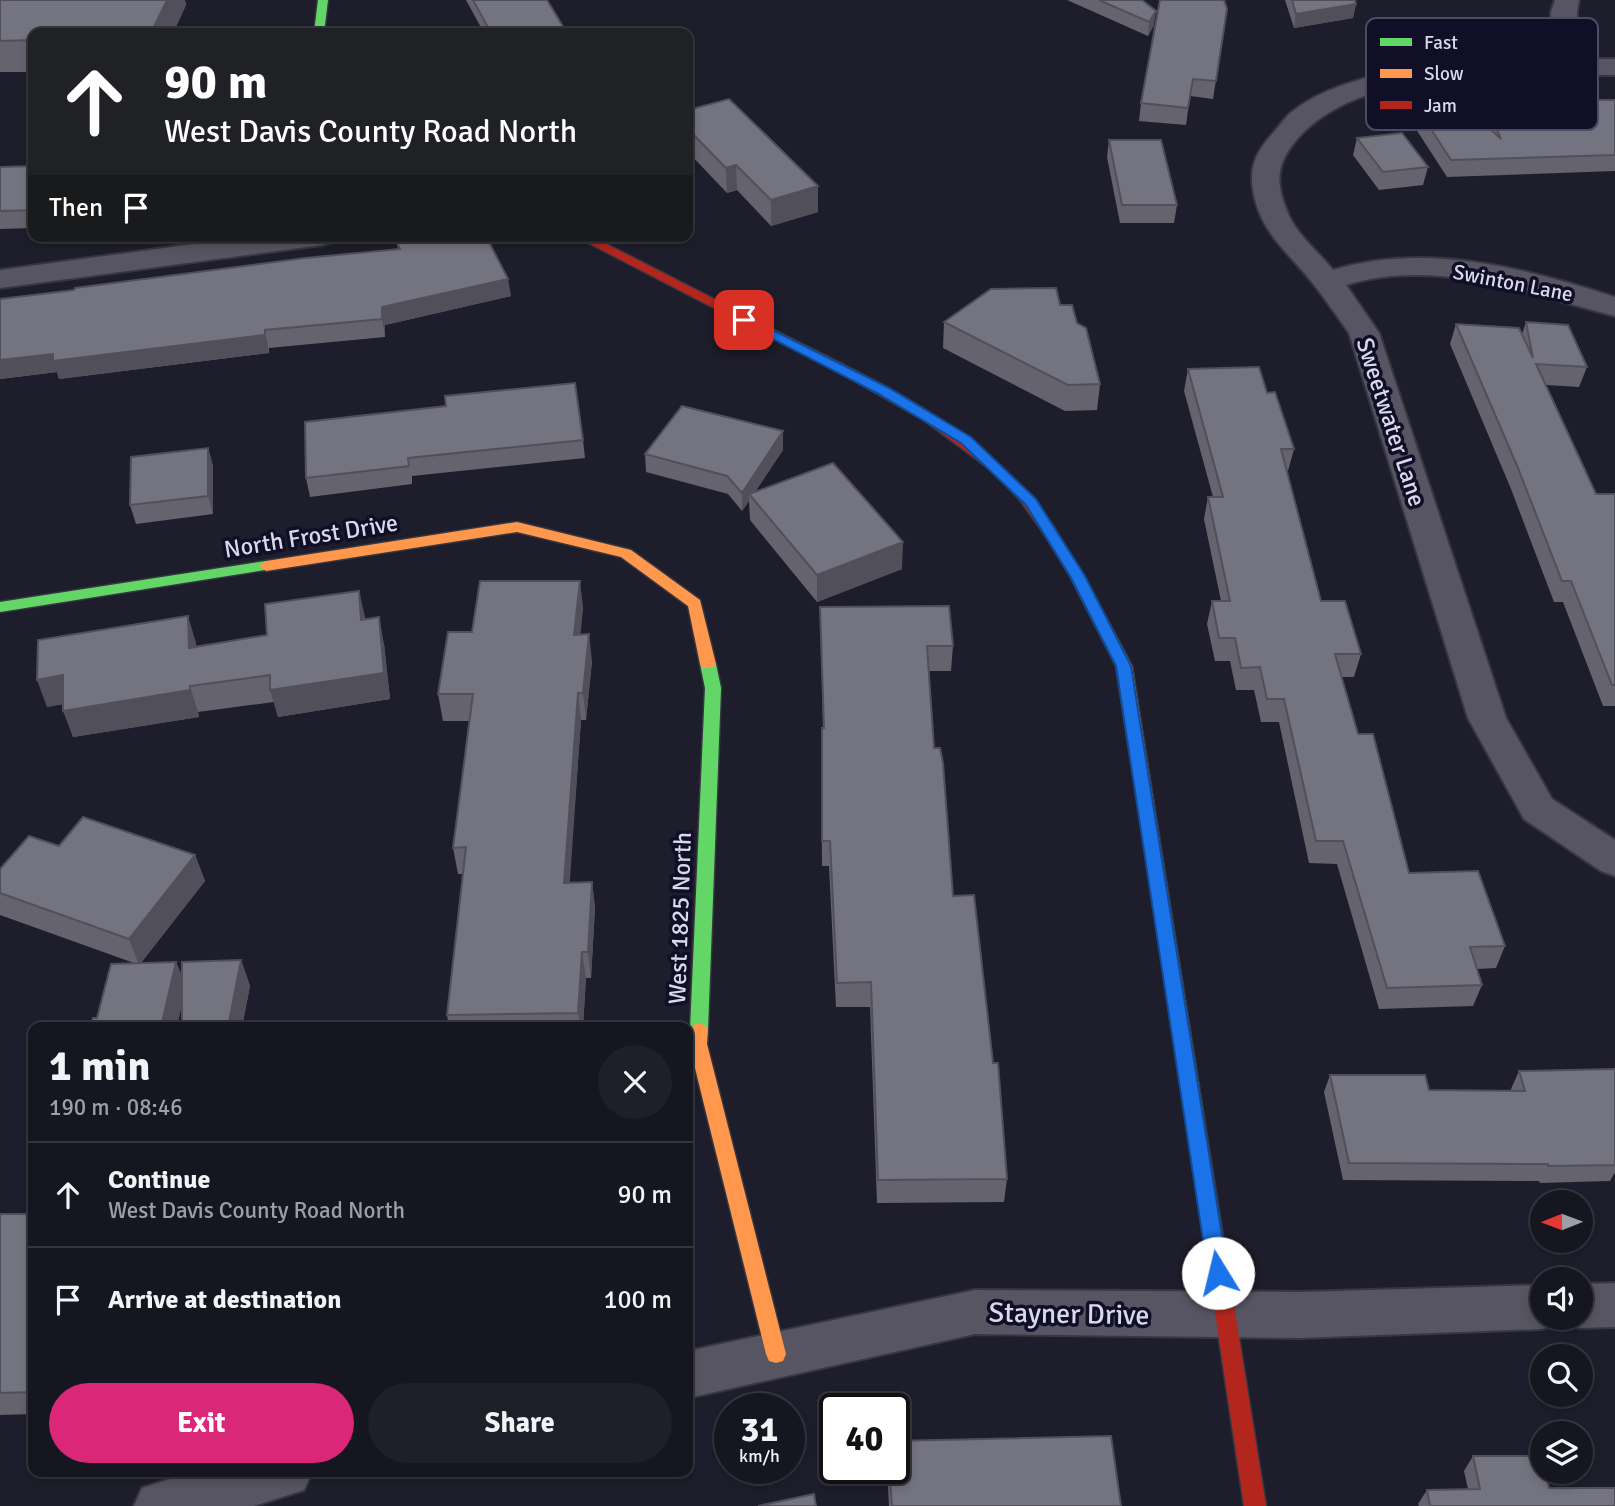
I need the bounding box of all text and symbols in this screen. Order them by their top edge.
legend [1366,18,1598,130]
text: Fast [1424,31,1458,55]
text: 90 m [164,52,267,112]
icon: ahead [49,56,140,147]
text: Slow [1424,62,1464,86]
text: Jam [1424,94,1457,118]
text: West Davis County Road North [164,112,577,151]
icon: arrive [117,189,155,227]
text: Then [49,192,103,224]
street label: Swinton Lane [1451,259,1575,307]
pin [714,290,774,350]
icon: arrive [725,301,763,339]
street label: Sweetwater Lane [1350,334,1432,510]
street label: North Frost Drive [222,507,400,565]
street label: West 1825 North [662,831,698,1005]
text: 1 min [49,1041,150,1092]
button: close [598,1045,672,1119]
text: 190 m · 08:46 [49,1093,183,1122]
text: Continue [108,1164,210,1196]
icon: ahead [49,1176,87,1214]
text: 90 m [617,1179,672,1211]
north arrow [1530,1190,1592,1253]
map controls [1530,1190,1593,1484]
text: West Davis County Road North [108,1196,405,1225]
position arrow [1181,1236,1255,1310]
button: sound [1530,1267,1593,1330]
icon: arrive [49,1281,87,1319]
text: Arrive at destination [108,1284,341,1316]
text: 100 m [603,1284,672,1316]
street label: Stayner Drive [988,1296,1150,1332]
button: search [1530,1344,1593,1407]
button: Exit [49,1383,354,1463]
button: Share [368,1383,672,1463]
speed limit sign: 40 [819,1393,910,1484]
text: 31 [741,1408,778,1451]
button: layers [1530,1421,1593,1484]
text: km/h [739,1445,780,1467]

